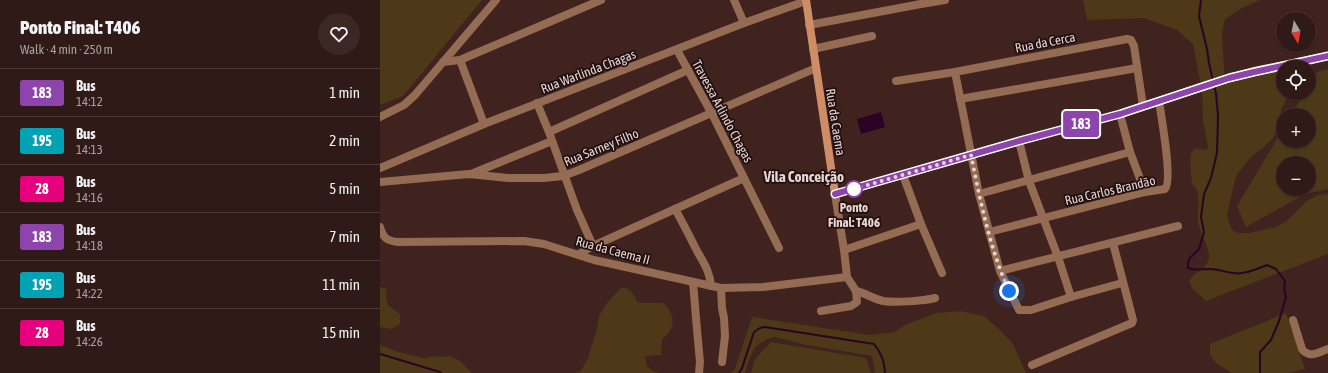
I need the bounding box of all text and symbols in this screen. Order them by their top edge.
north arrow [1276,12,1316,52]
map controls [1276,12,1316,196]
button: heart [318,13,360,55]
text: Ponto Final: T406 [20,16,140,38]
street label: Rua da Cerca [1014,29,1076,56]
text: Walk · 4 min · 250 m [20,42,113,57]
street label: Rua Warlinda Chagas [539,46,638,96]
street label: Travessa Arlindo Chagas [689,57,756,165]
button: locate [1276,60,1316,100]
text: Bus [76,77,96,94]
text: 1 min [329,84,360,101]
text: 183 [32,85,52,101]
street label: Rua da Caema [823,87,848,157]
text: 14:12 [76,94,103,109]
button: + [1276,108,1316,148]
line badge: 183 [1058,111,1104,137]
text: 183 [1071,116,1091,132]
text: Bus [76,125,96,142]
street label: Rua Sarney Filho [562,126,641,169]
text: 2 min [329,132,360,149]
text: 195 [32,133,52,149]
text: 14:13 [76,142,103,157]
button: − [1276,156,1316,196]
district label: Vila Conceição [763,168,844,185]
text: Bus [76,173,96,190]
street label: Rua Carlos Brandão [1063,173,1157,208]
text: 5 min [329,180,360,197]
marker: Ponto Final: T406 [845,180,863,198]
text: 28 [35,181,49,197]
text: 14:16 [76,190,103,205]
place label: Ponto Final: T406 [828,200,880,230]
text: Bus [76,221,96,238]
text: 7 min [329,228,360,245]
text: 183 [32,229,52,245]
street label: Rua da Caema II [574,233,652,268]
text: 14:18 [76,238,103,253]
text: Bus [76,269,96,286]
text: 11 min [322,276,360,293]
text: 195 [32,277,52,293]
your location [999,281,1019,301]
text: 14:22 [76,286,103,301]
text: Bus [76,317,96,334]
text: 15 min [322,324,360,341]
text: 28 [35,325,49,341]
text: 14:26 [76,334,103,349]

